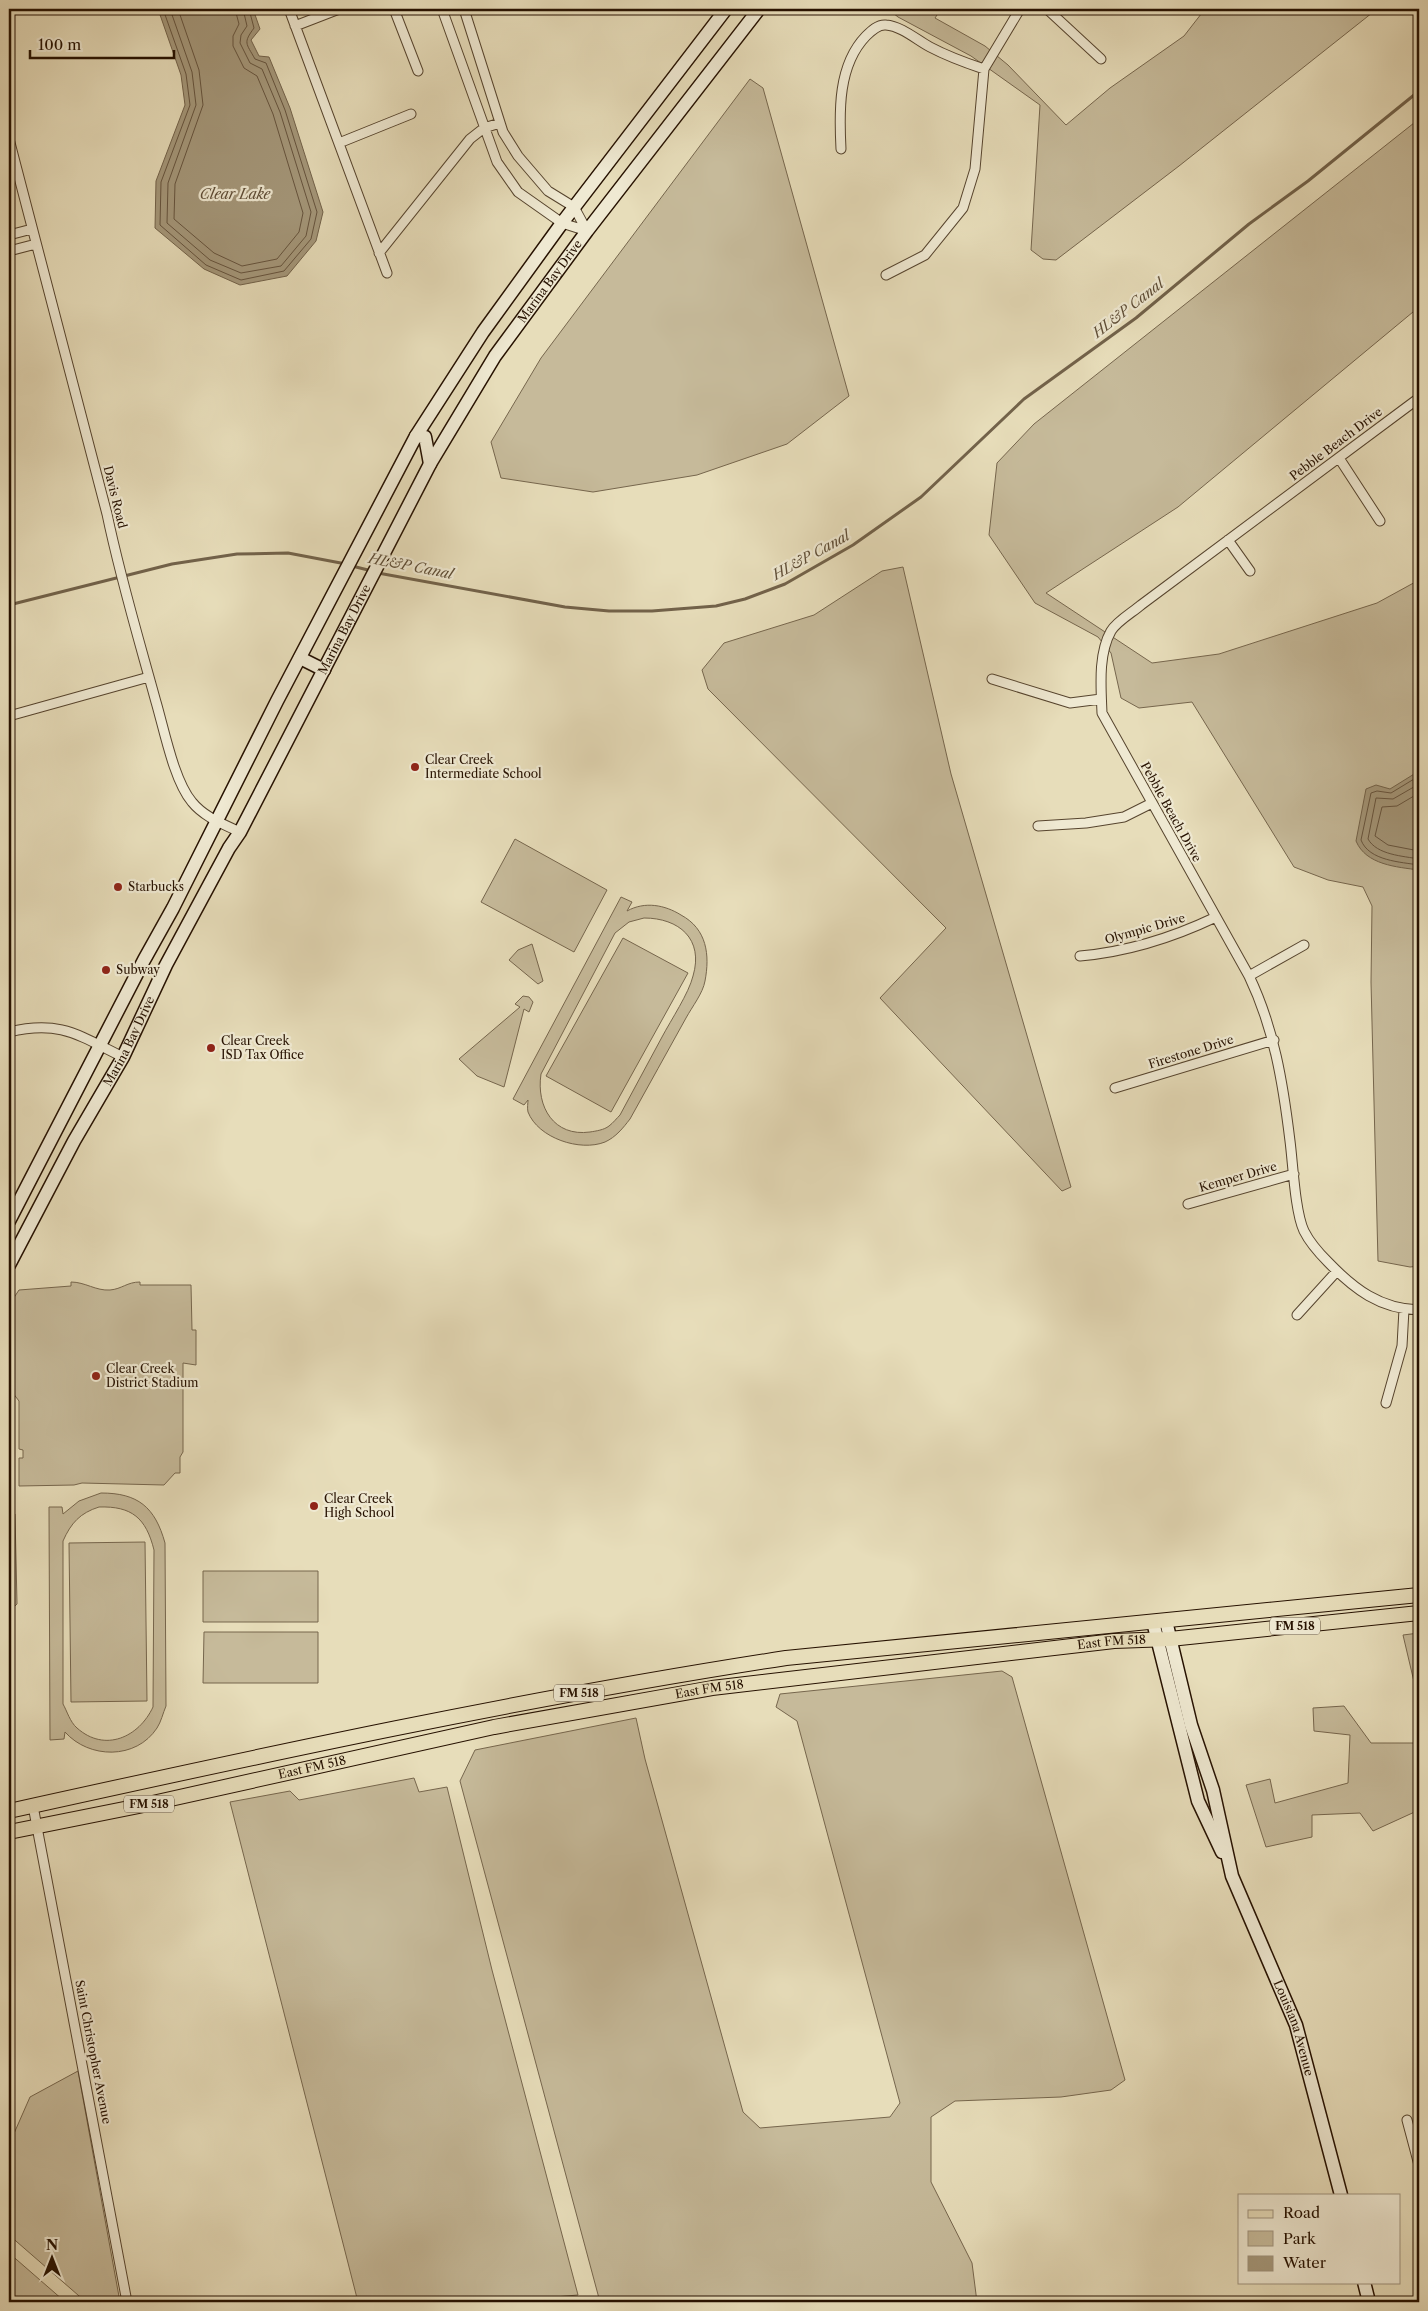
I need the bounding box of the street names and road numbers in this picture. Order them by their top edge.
street label: Marina Bay Drive [514,236,585,325]
street label: Pebble Beach Drive [1286,404,1385,483]
street label: Davis Road [100,464,131,530]
street label: Marina Bay Drive [315,582,374,677]
street label: Pebble Beach Drive [1138,759,1205,865]
street label: Olympic Drive [1103,910,1187,947]
street label: Marina Bay Drive [100,993,158,1089]
street label: Firestone Drive [1146,1031,1236,1072]
street label: Kemper Drive [1197,1158,1279,1195]
road number: FM 518 [1270,1618,1320,1634]
street label: East FM 518 [1076,1632,1146,1652]
street label: East FM 518 [674,1676,744,1701]
road number: FM 518 [554,1685,604,1702]
street label: East FM 518 [277,1752,347,1782]
road number: FM 518 [124,1796,174,1812]
street label: Louisiana Avenue [1271,1978,1317,2078]
street label: Saint Christopher Avenue [72,1979,115,2125]

